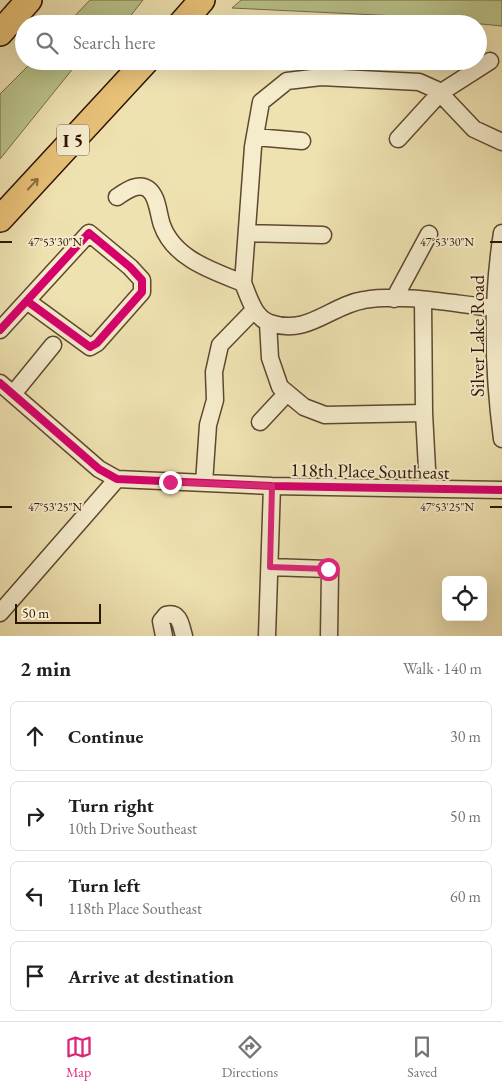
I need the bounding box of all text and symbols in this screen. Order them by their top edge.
search box [15,15,487,70]
icon: search [33,29,61,57]
text: Search here [73,30,155,55]
road number: I 5 [57,124,89,156]
one-way arrow [27,177,39,190]
text: 47°53'30"N [28,234,82,250]
text: 47°53'30"N [420,234,474,250]
street label: Silver Lake Road [465,275,490,397]
street label: 118th Place Southeast [290,457,450,485]
route end [159,471,182,494]
text: 47°53'25"N [28,499,82,515]
text: 47°53'25"N [420,499,474,515]
route start [317,558,340,581]
map controls [442,576,487,621]
button: locate [442,576,487,621]
scale bar [15,601,101,624]
text: 50 m [22,604,49,622]
text: 2 min [20,655,71,682]
text: Walk · 140 m [403,658,482,679]
icon: ahead [21,722,49,750]
text: Continue [68,724,143,749]
text: 30 m [450,726,481,747]
text: Turn right [68,793,154,818]
icon: right [21,802,49,830]
text: 50 m [450,806,481,827]
text: 10th Drive Southeast [68,818,197,839]
text: Turn left [68,873,140,898]
icon: left [21,882,49,910]
text: 60 m [450,886,481,907]
text: 118th Place Southeast [68,898,202,919]
icon: arrive [21,962,49,990]
text: Arrive at destination [68,964,234,989]
tab: Map [65,1033,93,1081]
tab: Directions [222,1033,278,1081]
tab: Saved [407,1033,437,1081]

